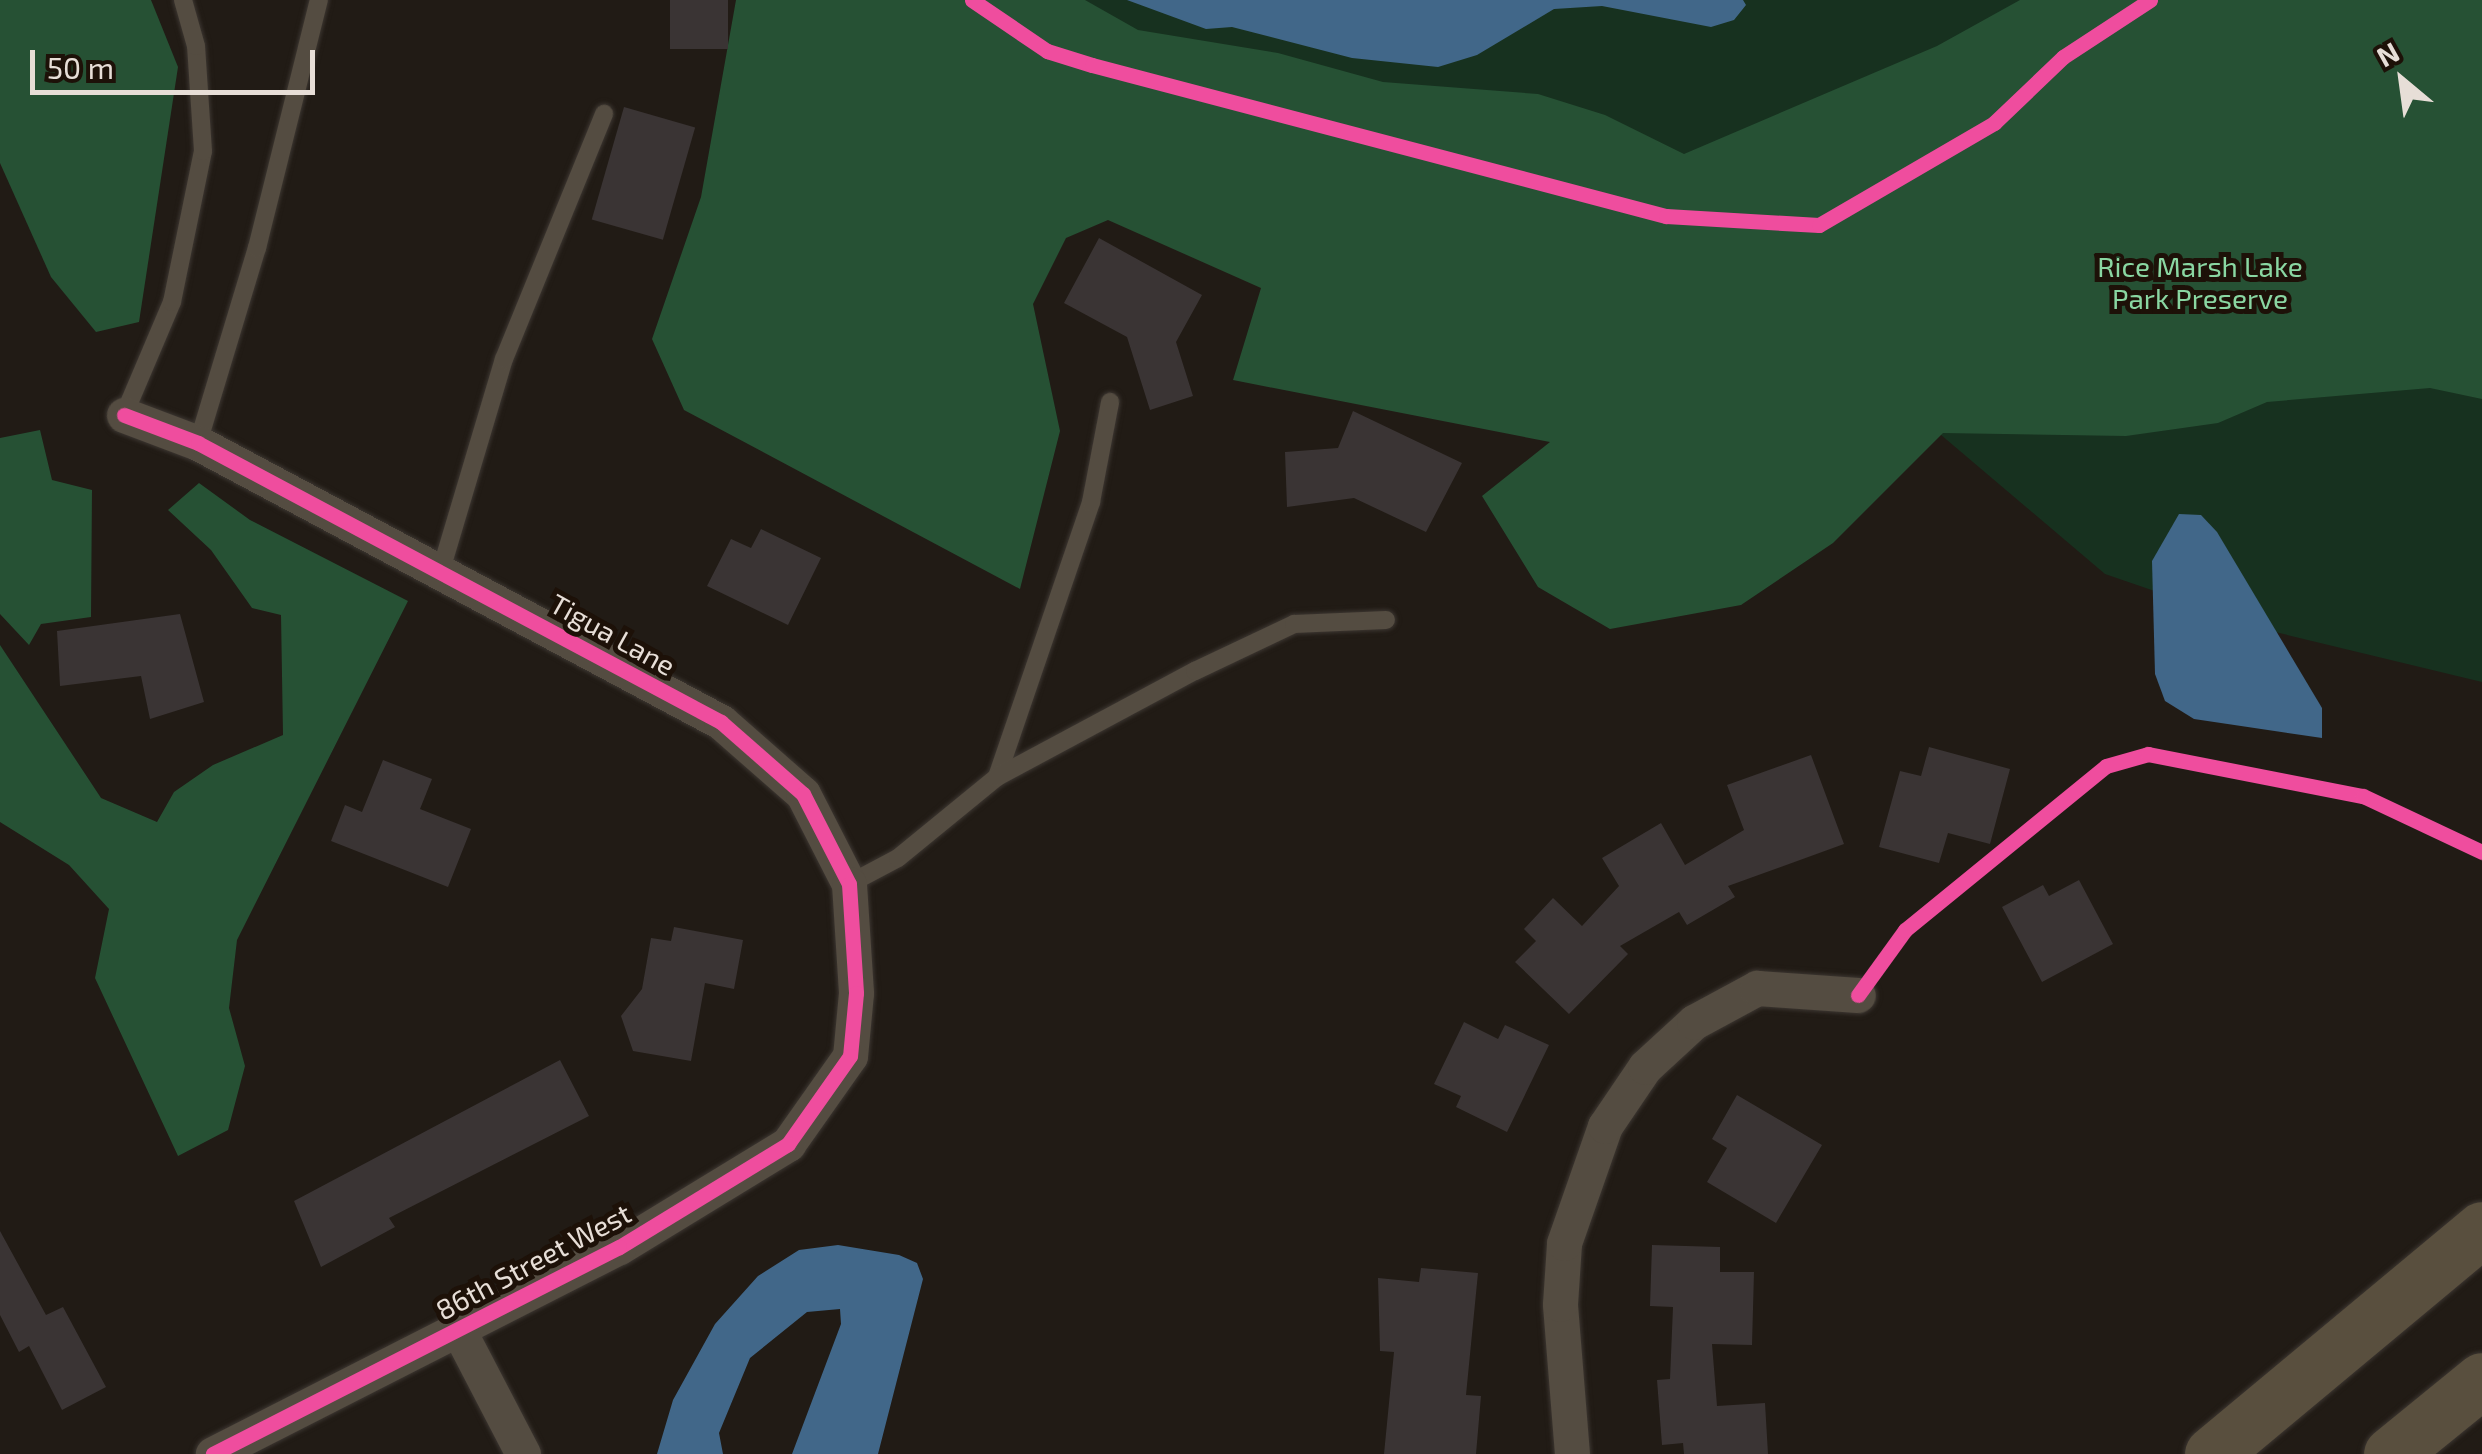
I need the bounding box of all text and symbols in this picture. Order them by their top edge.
scale bar [35,30,320,92]
north arrow [2352,30,2452,130]
text: N [2370,34,2405,74]
text: 50 m [47,49,114,85]
park label: Rice Marsh Lake Park Preserve [2097,249,2303,315]
street label: Tigua Lane [545,586,681,682]
street label: 86th Street West [430,1195,636,1327]

